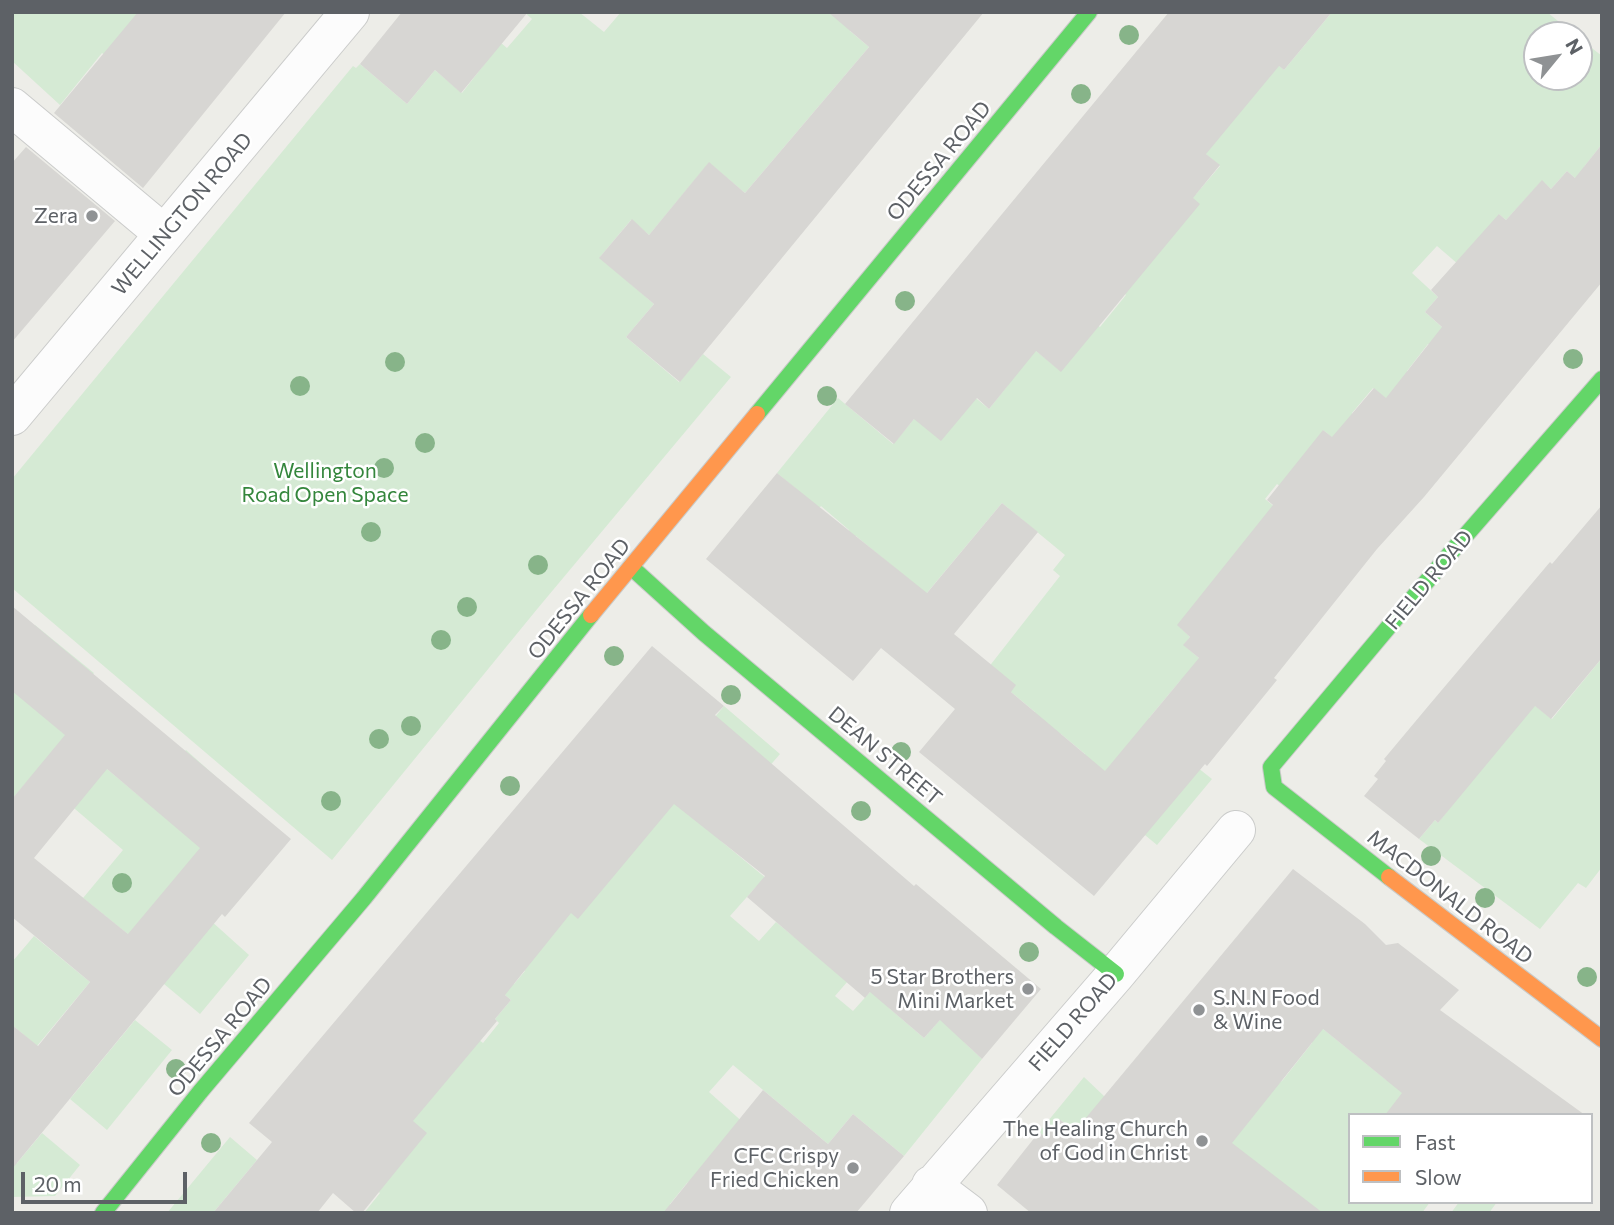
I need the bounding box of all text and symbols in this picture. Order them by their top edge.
north arrow [1523,21,1593,91]
text: N [1561,34,1588,58]
street label: ODESSA ROAD [882,96,996,226]
street label: WELLINGTON ROAD [107,127,257,301]
place label: Zera [34,203,78,229]
marker: Zera [84,208,100,224]
park label: Wellington Road Open Space [242,458,408,508]
street label: FIELD ROAD [1380,525,1478,635]
street label: ODESSA ROAD [522,533,636,665]
street label: DEAN STREET [823,701,947,811]
street label: MACDONALD ROAD [1362,825,1538,969]
place label: 5 Star Brothers Mini Market [871,964,1014,1014]
street label: FIELD ROAD [1023,968,1123,1076]
street label: ODESSA ROAD [163,972,277,1102]
marker: 5 Star Brothers Mini Market [1020,981,1036,997]
place label: S.N.N Food & Wine [1213,985,1320,1035]
marker: S.N.N Food & Wine [1191,1002,1207,1018]
legend [1348,1113,1593,1204]
place label: The Healing Church of God in Christ [1003,1116,1188,1166]
text: Fast [1415,1129,1456,1154]
marker: The Healing Church of God in Christ [1194,1133,1210,1149]
place label: CFC Crispy Fried Chicken [710,1143,839,1193]
scale bar [24,1158,191,1202]
marker: CFC Crispy Fried Chicken [845,1160,861,1176]
text: Slow [1415,1164,1462,1189]
text: 20 m [34,1171,82,1196]

